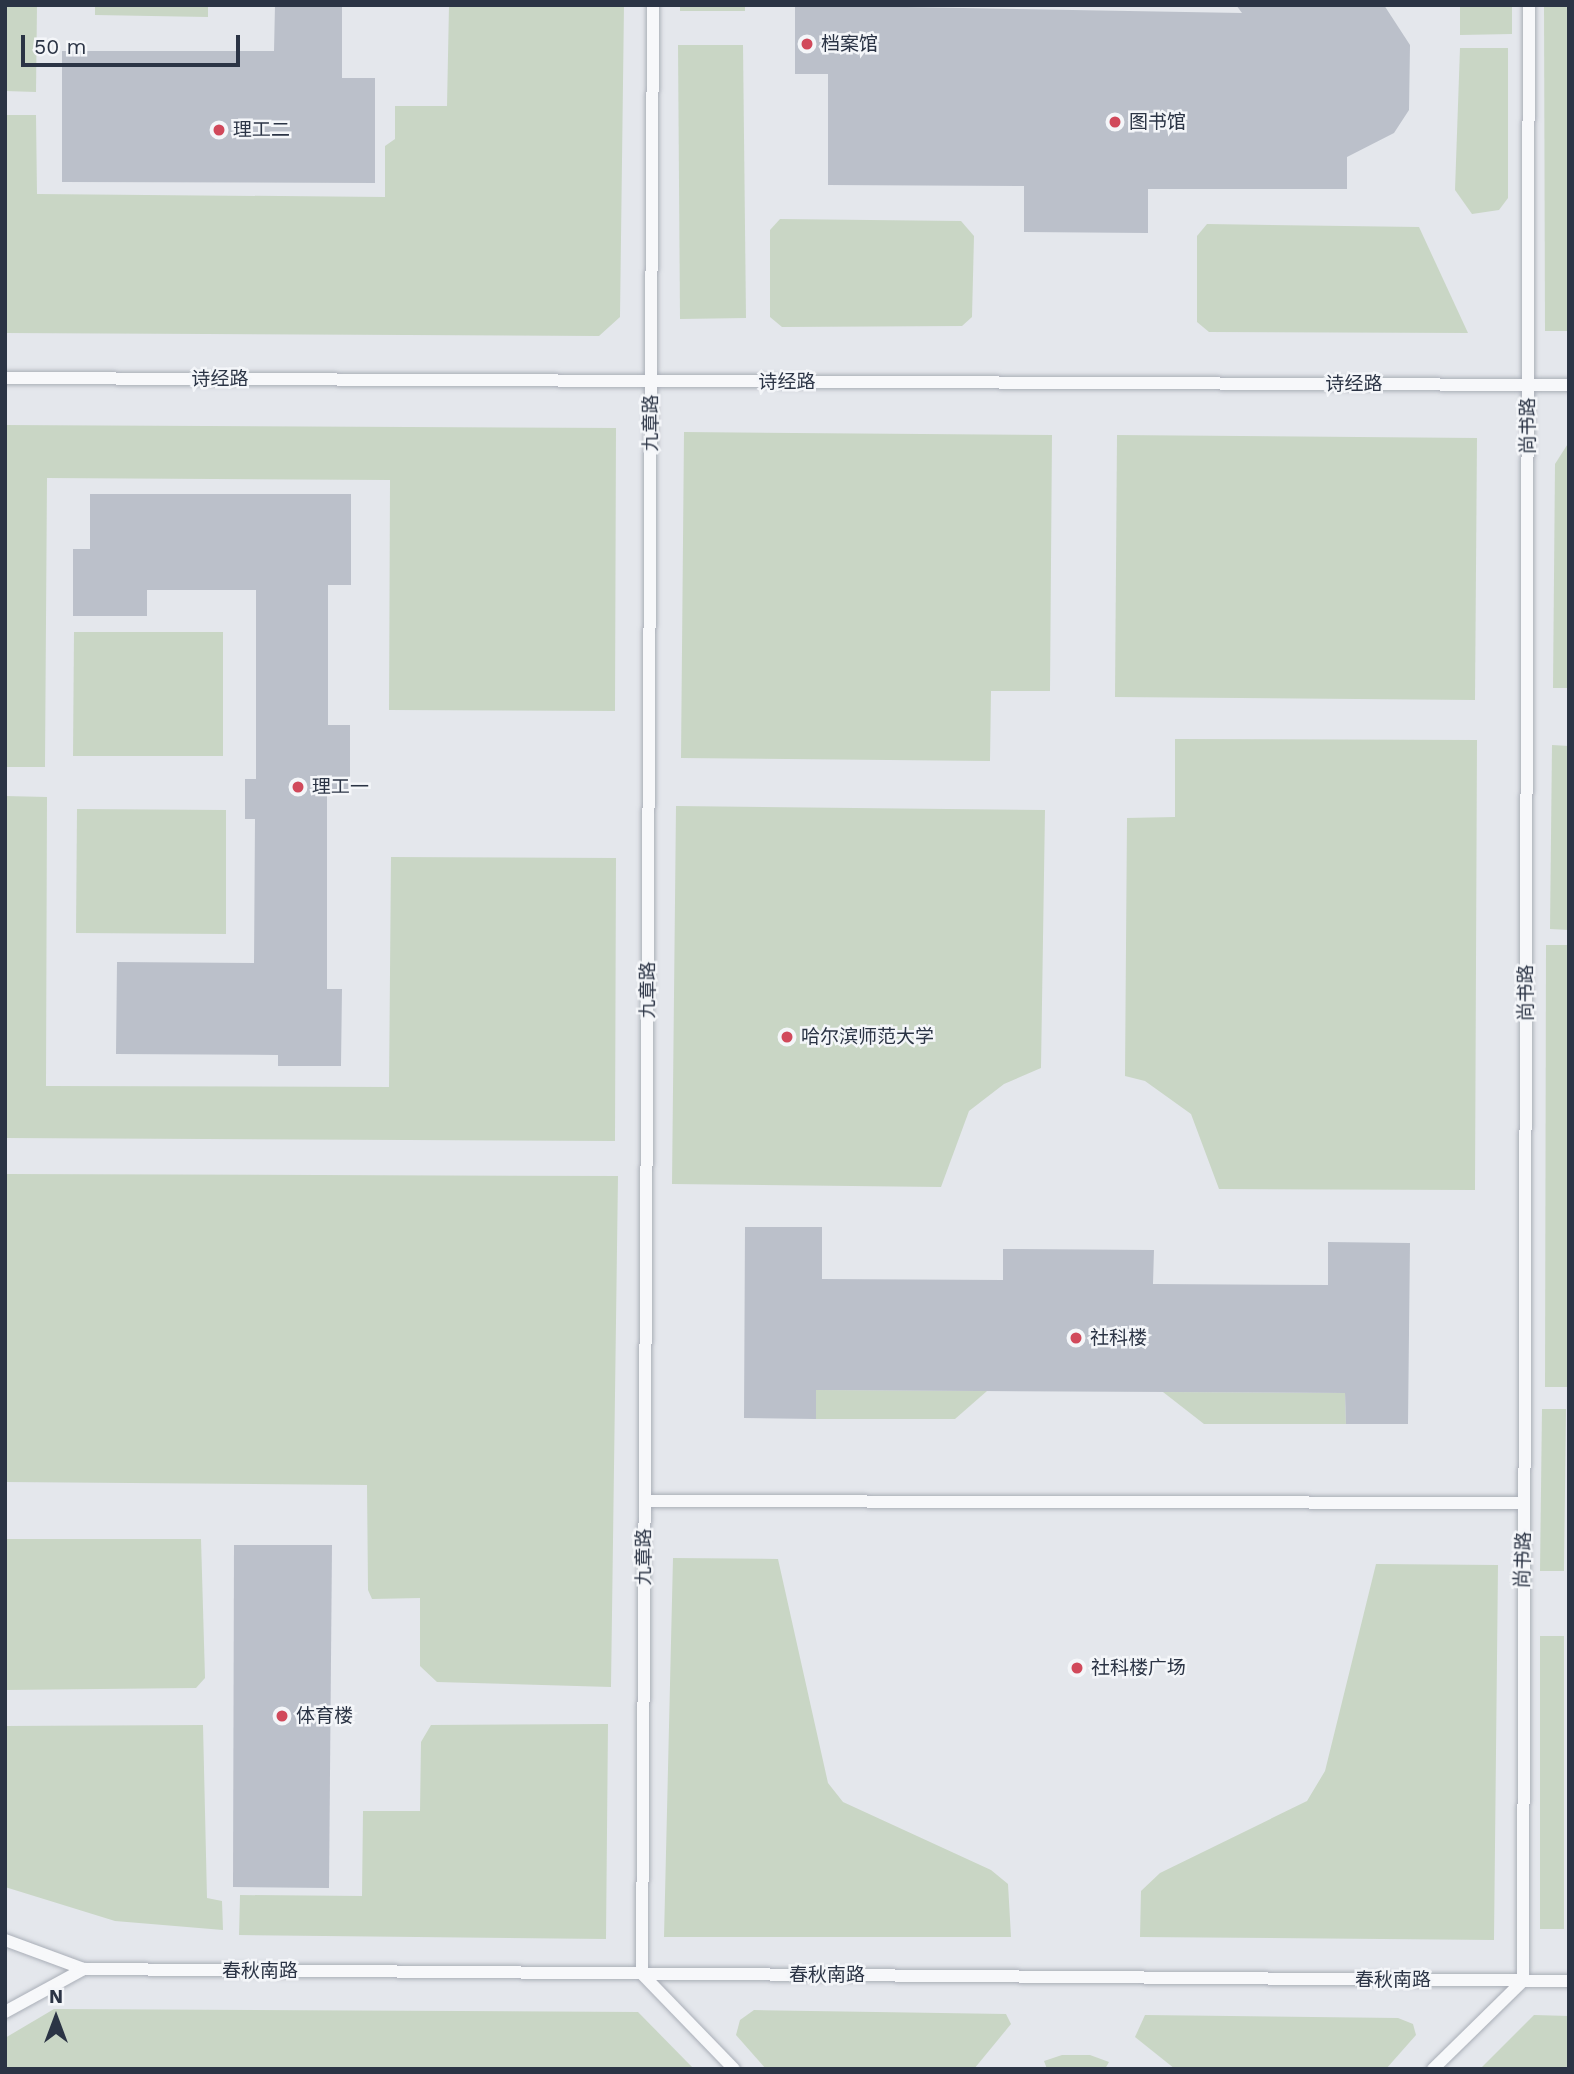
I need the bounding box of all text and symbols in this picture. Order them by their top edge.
scale bar [24,21,243,65]
place label: 档案馆 [821,33,878,55]
text: 50 m [34,34,86,59]
marker: 档案馆 [799,36,815,52]
place label: 图书馆 [1129,111,1186,133]
marker: 图书馆 [1107,114,1123,130]
place label: 理工二 [233,119,290,141]
marker: 理工二 [211,122,227,138]
street label: 诗经路 [192,368,248,390]
street label: 诗经路 [759,371,815,393]
street label: 诗经路 [1326,373,1382,395]
street label: 九章路 [640,395,662,451]
street label: 尚书路 [1517,398,1539,454]
place label: 理工一 [312,776,369,798]
marker: 理工一 [290,779,306,795]
street label: 九章路 [637,962,659,1018]
street label: 尚书路 [1515,965,1537,1021]
place label: 哈尔滨师范大学 [801,1026,934,1048]
marker: 哈尔滨师范大学 [779,1029,795,1045]
place label: 社科楼 [1090,1327,1147,1349]
marker: 社科楼 [1068,1330,1084,1346]
street label: 九章路 [633,1529,655,1585]
street label: 尚书路 [1511,1531,1535,1589]
place label: 社科楼广场 [1091,1657,1186,1679]
marker: 社科楼广场 [1069,1660,1085,1676]
place label: 体育楼 [296,1705,353,1727]
marker: 体育楼 [274,1708,290,1724]
street label: 春秋南路 [222,1960,298,1982]
street label: 春秋南路 [789,1964,865,1986]
street label: 春秋南路 [1355,1969,1431,1991]
north arrow [21,1983,91,2053]
text: N [49,1985,63,2008]

